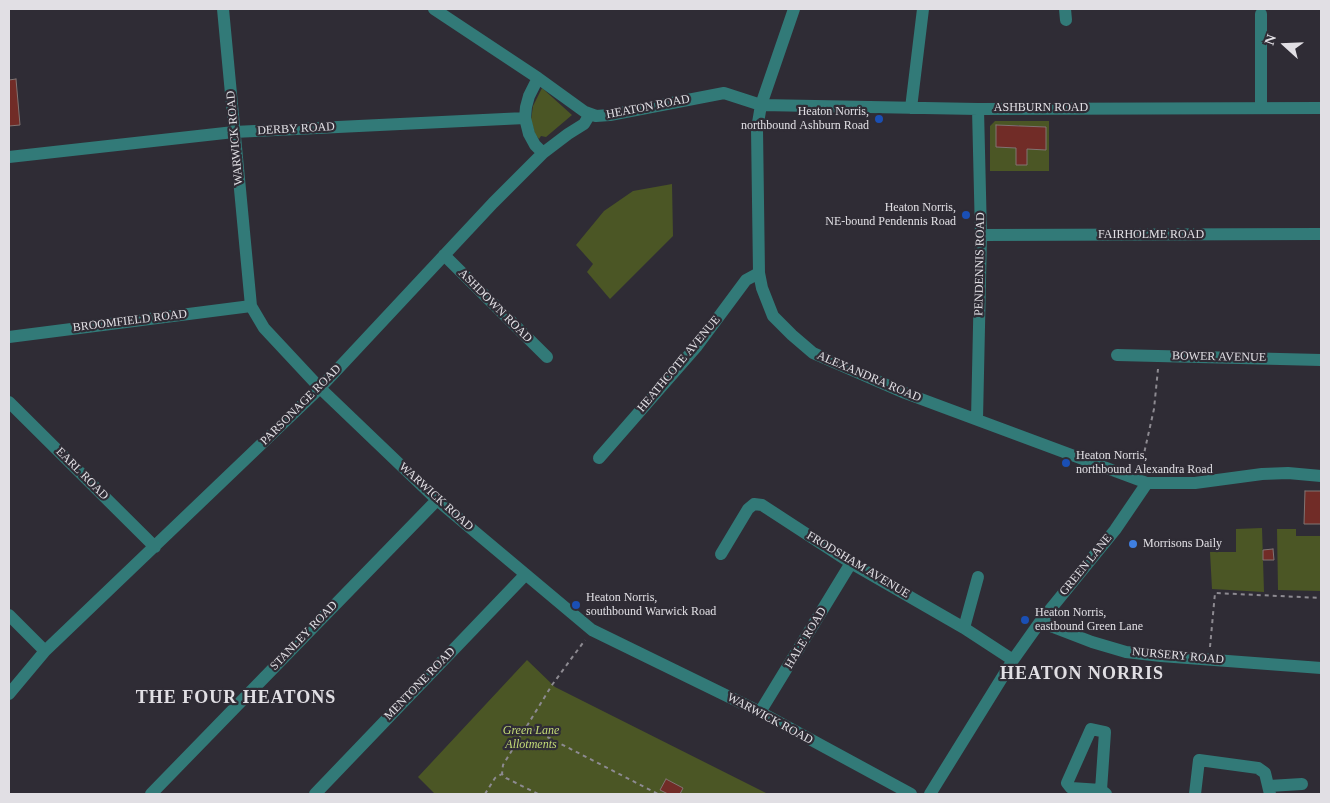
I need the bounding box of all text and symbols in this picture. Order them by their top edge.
north arrow [1260,20,1310,70]
text: N [1262,32,1279,47]
street label: WARWICK ROAD [224,90,246,186]
street label: HEATON ROAD [605,92,691,122]
street label: ASHBURN ROAD [994,101,1088,115]
place label: Heaton Norris, northbound Ashburn Road [741,105,869,133]
marker: Heaton Norris, northbound Ashburn Road [873,113,885,125]
street label: DERBY ROAD [257,120,335,138]
place label: Heaton Norris, NE-bound Pendennis Road [825,201,956,229]
marker: Heaton Norris, NE-bound Pendennis Road [960,209,972,221]
street label: PENDENNIS ROAD [972,212,988,316]
street label: FAIRHOLME ROAD [1098,228,1204,242]
street label: ASHDOWN ROAD [455,266,535,346]
street label: BROOMFIELD ROAD [72,307,188,335]
street label: HEATHCOTE AVENUE [634,313,724,415]
street label: ALEXANDRA ROAD [815,349,923,405]
street label: BOWER AVENUE [1172,349,1266,365]
street label: PARSONAGE ROAD [258,362,344,448]
street label: EARL ROAD [53,445,111,503]
place label: Heaton Norris, northbound Alexandra Road [1076,449,1213,477]
marker: Heaton Norris, northbound Alexandra Road [1060,457,1072,469]
street label: WARWICK ROAD [396,460,476,534]
street label: FRODSHAM AVENUE [804,529,912,601]
street label: GREEN LANE [1057,531,1115,599]
place label: Morrisons Daily [1143,537,1222,551]
marker: Morrisons Daily [1127,538,1139,550]
place label: Heaton Norris, southbound Warwick Road [586,591,716,619]
street label: STANLEY ROAD [267,598,341,674]
marker: Heaton Norris, southbound Warwick Road [570,599,582,611]
street label: HALE ROAD [782,605,830,671]
place label: Heaton Norris, eastbound Green Lane [1035,606,1143,634]
marker: Heaton Norris, eastbound Green Lane [1019,614,1031,626]
street label: MENTONE ROAD [382,645,458,723]
street label: NURSERY ROAD [1131,645,1225,667]
district label: HEATON NORRIS [998,663,1166,685]
district label: THE FOUR HEATONS [134,687,338,709]
street label: WARWICK ROAD [725,690,815,748]
park label: Green Lane Allotments [503,724,559,752]

